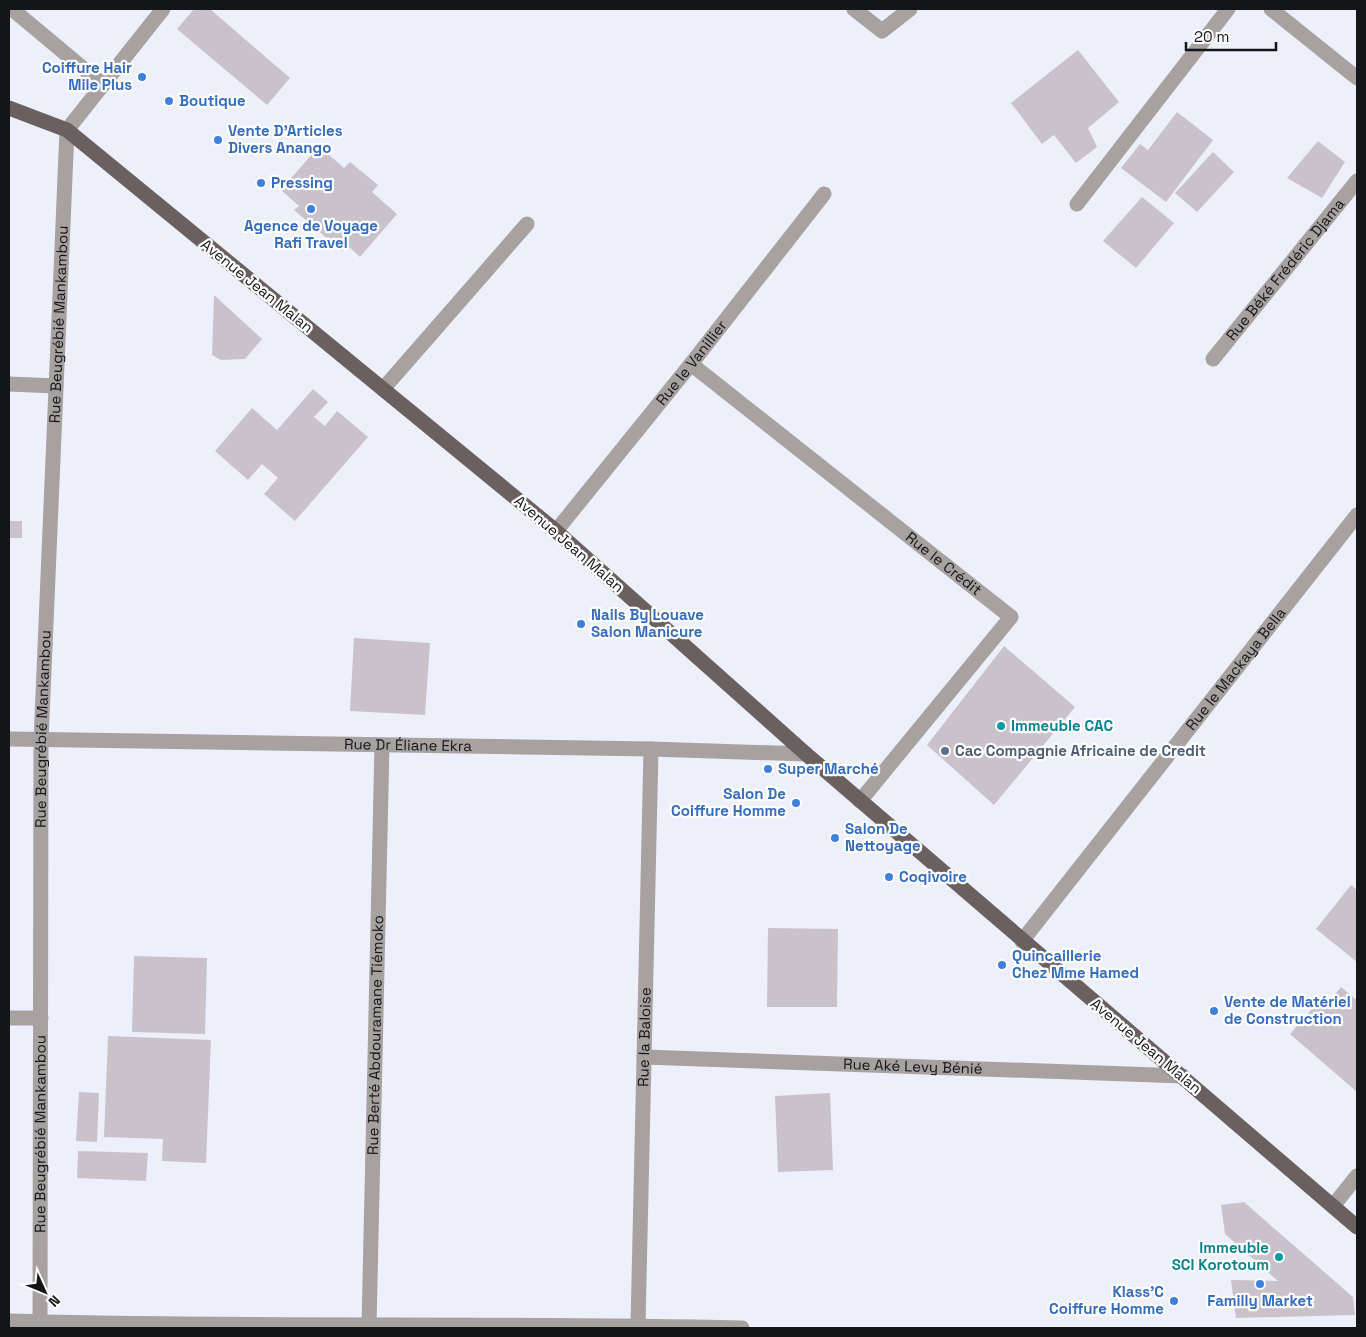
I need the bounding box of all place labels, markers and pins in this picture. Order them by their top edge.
place label: Coiffure Hair Mile Plus [42,58,132,94]
marker: Coiffure Hair Mile Plus [136,71,148,83]
place label: Boutique [179,91,246,110]
marker: Boutique [163,95,175,107]
place label: Vente D'Articles Divers Anango [228,121,343,157]
marker: Vente D'Articles Divers Anango [212,134,224,146]
place label: Pressing [271,173,333,192]
marker: Pressing [255,177,267,189]
marker: Agence de Voyage Rafi Travel [305,203,317,215]
place label: Agence de Voyage Rafi Travel [244,216,378,252]
place label: Nails By Louave Salon Manicure [591,605,704,641]
marker: Nails By Louave Salon Manicure [575,618,587,630]
place label: Immeuble CAC [1011,716,1113,735]
marker: Immeuble CAC [995,720,1007,732]
place label: Cac Compagnie Africaine de Credit [955,741,1206,760]
marker: Cac Compagnie Africaine de Credit [939,745,951,757]
place label: Super Marché [778,759,879,778]
marker: Super Marché [762,763,774,775]
place label: Salon De Coiffure Homme [671,784,786,820]
marker: Salon De Coiffure Homme [790,797,802,809]
place label: Salon De Nettoyage [845,819,921,855]
marker: Salon De Nettoyage [829,832,841,844]
place label: Coqivoire [899,867,967,886]
marker: Coqivoire [883,871,895,883]
place label: Quincaillerie Chez Mme Hamed [1012,946,1139,982]
marker: Quincaillerie Chez Mme Hamed [996,959,1008,971]
place label: Vente de Matériel de Construction [1224,992,1351,1028]
marker: Vente de Matériel de Construction [1208,1005,1220,1017]
place label: Immeuble SCI Korotoum [1172,1238,1269,1274]
marker: Immeuble SCI Korotoum [1273,1251,1285,1263]
marker: Familly Market [1254,1278,1266,1290]
place label: Klass'C Coiffure Homme [1049,1282,1164,1318]
place label: Familly Market [1207,1291,1313,1310]
marker: Klass'C Coiffure Homme [1168,1295,1180,1307]

